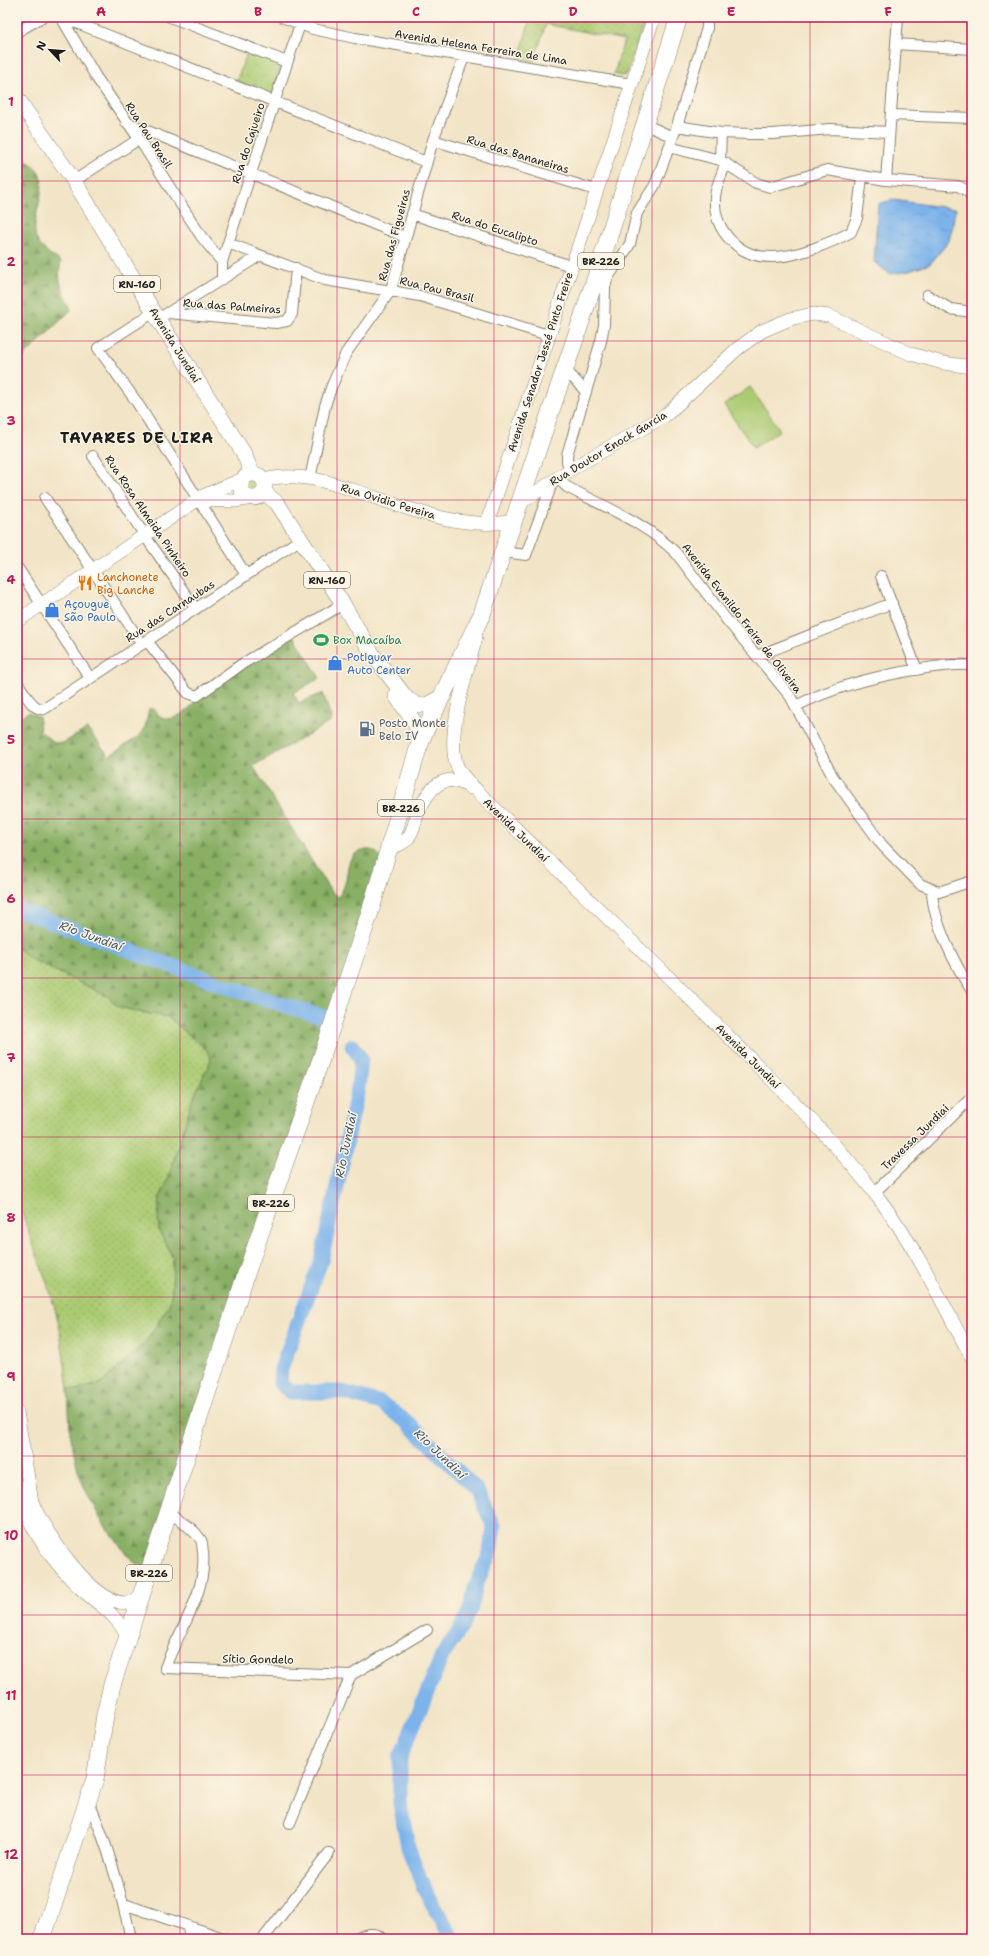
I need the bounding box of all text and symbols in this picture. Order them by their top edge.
text: A [96,3,106,20]
text: B [254,3,262,20]
text: C [412,3,420,20]
text: D [568,3,578,20]
text: E [727,3,736,20]
text: F [884,3,892,20]
street label: Avenida Helena Ferreira de Lima [394,26,568,69]
north arrow [30,30,70,70]
text: N [33,38,50,53]
text: 1 [8,93,14,110]
street label: Rua Pau Brasil [122,99,176,172]
street label: Rua do Cajueiro [228,100,269,186]
street label: Rua das Bananeiras [465,132,571,177]
street label: Rua das Figueiras [375,187,414,283]
street label: Rua do Eucalipto [450,207,540,250]
text: 2 [6,253,16,270]
road number: BR-226 [578,253,624,269]
street label: Avenida Senador Jessé Pinto Freire [504,270,577,454]
street label: Rua Pau Brasil [398,273,476,306]
road number: RN-160 [114,276,160,292]
street label: Rua das Palmeiras [182,296,282,317]
street label: Avenida Jundiaí [145,305,204,386]
street label: Rua Doutor Enock Garcia [547,407,670,489]
text: 3 [6,412,16,429]
district label: TAVARES DE LIRA [60,428,214,448]
street label: Rua Rosa Almeida Pinheiro [101,452,194,581]
street label: Rua Ovidio Pereira [339,480,437,523]
street label: Avenida Evanildo Freire de Oliveira [678,540,805,697]
place label: Lanchonete Big Lanche [97,570,159,598]
text: 4 [6,571,16,588]
road number: RN-160 [304,572,350,588]
restaurant icon: Lanchonete Big Lanche [76,574,94,592]
street label: Rua das Carnaubas [123,577,218,646]
place label: Açougue São Paulo [64,597,116,625]
shop icon: Açougue São Paulo [43,601,61,619]
sports icon: Box Macaíba [312,631,330,649]
place label: Box Macaíba [333,633,402,648]
place label: Potiguar Auto Center [347,650,411,678]
shop icon: Potiguar Auto Center [326,654,344,672]
place label: Posto Monte Belo IV [379,716,446,744]
fuel station icon: Posto Monte Belo IV [358,720,376,738]
text: 5 [7,731,15,748]
street label: Avenida Jundiaí [479,795,552,866]
road number: BR-226 [378,800,424,816]
text: 6 [6,890,16,907]
water label: Rio Jundiaí [57,917,126,955]
street label: Avenida Jundiaí [712,1021,783,1092]
text: 7 [6,1049,16,1066]
street label: Travessa Jundiai [878,1101,953,1174]
water label: Rio Jundiaí [331,1109,361,1179]
road number: BR-226 [248,1195,294,1211]
text: 8 [6,1209,16,1226]
text: 9 [6,1368,16,1385]
water label: Rio Jundiaí [411,1425,470,1484]
text: 10 [4,1527,18,1544]
road number: BR-226 [126,1565,172,1581]
street label: Sítio Gondelo [222,1651,294,1668]
text: 11 [5,1687,17,1704]
text: 12 [4,1846,18,1863]

